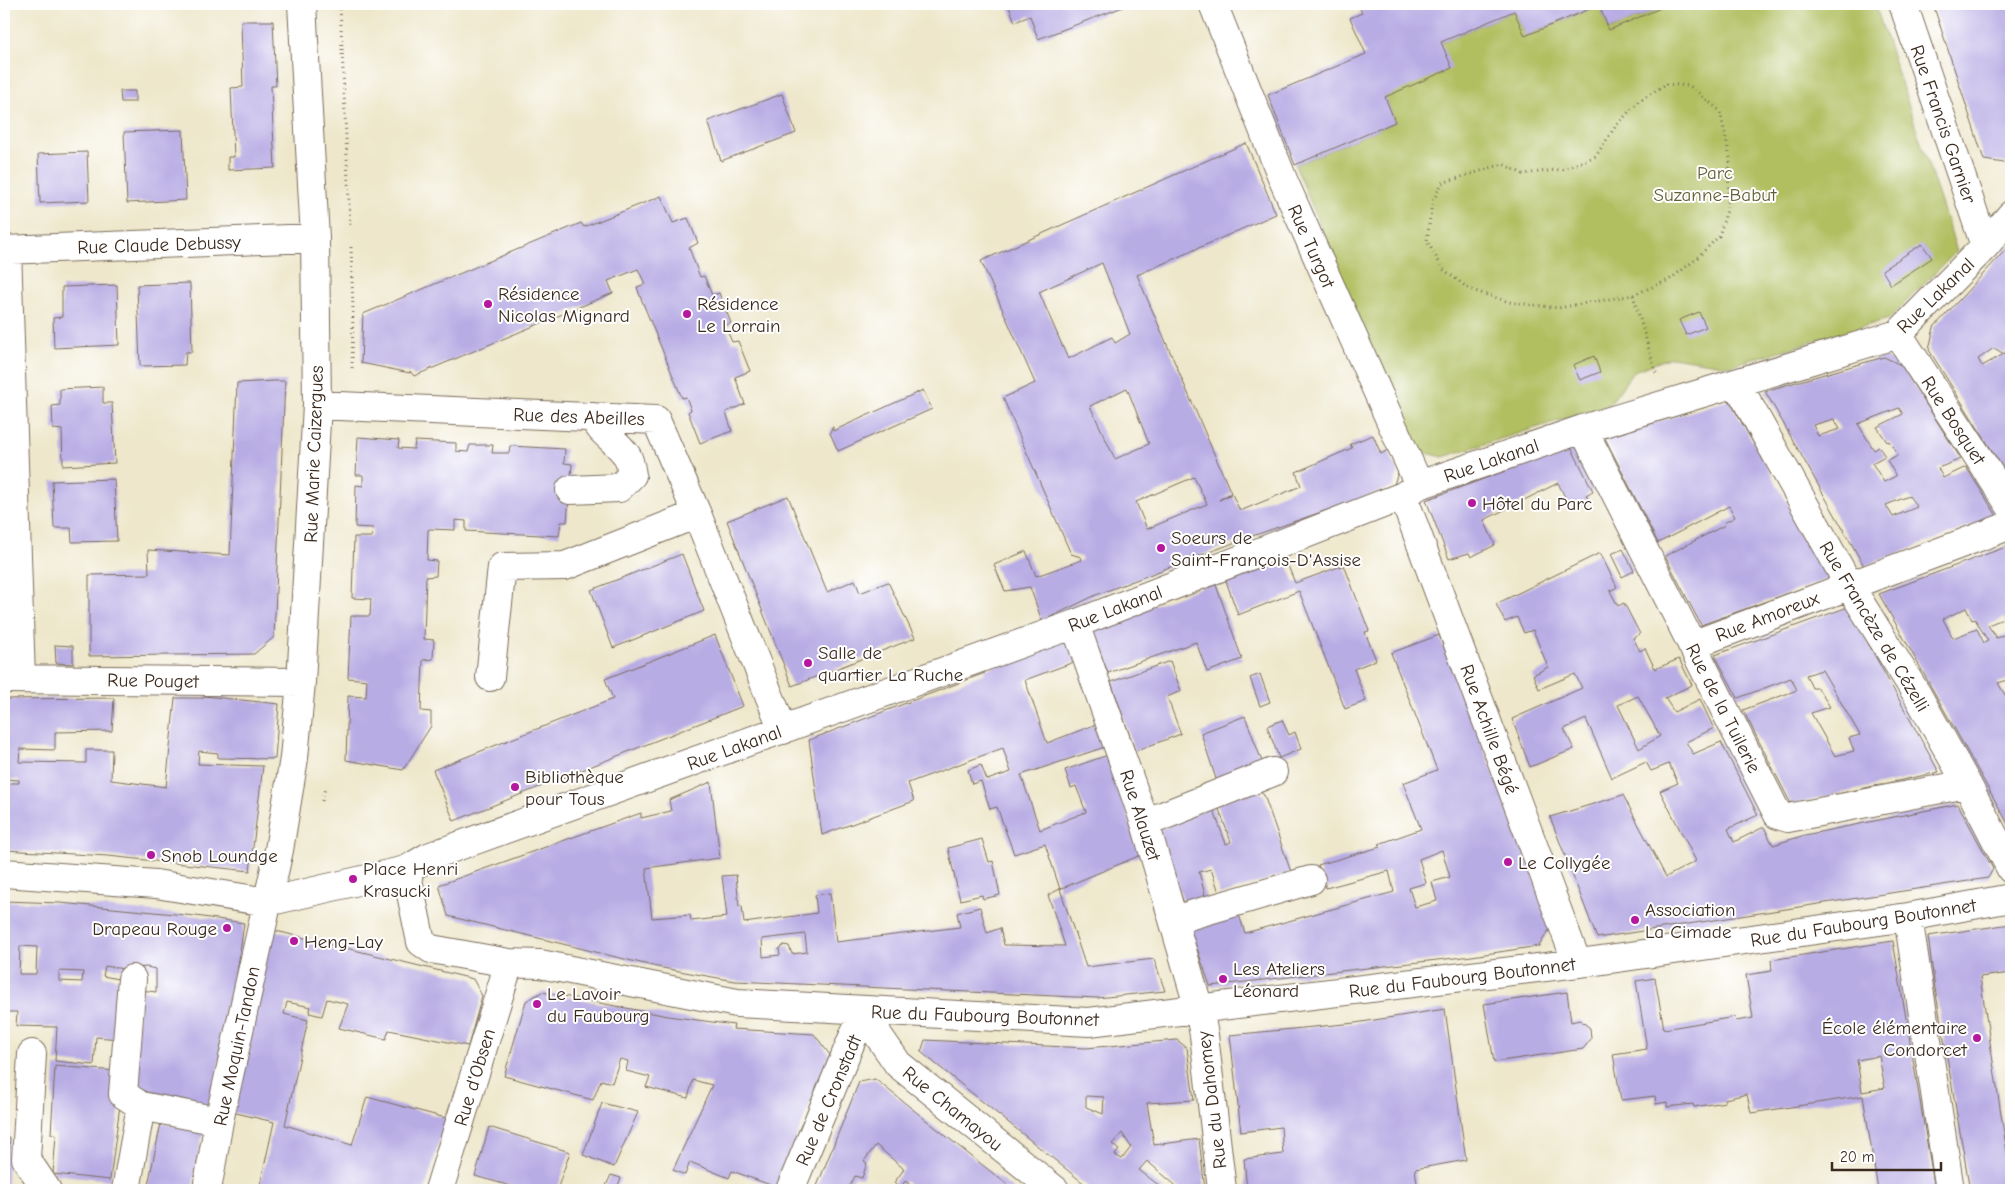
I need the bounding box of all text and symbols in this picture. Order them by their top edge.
street label: Rue Francis Garnier [1906,42,1981,207]
park label: Parc Suzanne-Babut [1654,162,1777,206]
street label: Rue Turgot [1283,201,1339,292]
street label: Rue Claude Debussy [77,231,242,259]
street label: Rue Lakanal [1892,253,1979,338]
place label: Résidence Nicolas Mignard [498,283,630,327]
place label: Résidence Le Lorrain [697,293,781,337]
marker: Résidence Nicolas Mignard [482,298,494,310]
marker: Résidence Le Lorrain [681,308,693,320]
street label: Rue Marie Caizergues [300,365,328,543]
street label: Rue Bosquet [1916,372,1990,469]
street label: Rue des Abeilles [513,404,645,430]
street label: Rue Lakanal [1441,434,1542,487]
place label: Hôtel du Parc [1482,493,1592,515]
marker: Hôtel du Parc [1466,497,1478,509]
place label: Soeurs de Saint-François-D'Assise [1171,527,1361,571]
street label: Rue Francèze de Cézelli [1815,537,1934,716]
marker: Soeurs de Saint-François-D'Assise [1155,542,1167,554]
street label: Rue Lakanal [1065,581,1165,637]
street label: Rue Amoreux [1712,587,1823,647]
street label: Rue de la Tuilerie [1681,640,1765,777]
place label: Salle de quartier La Ruche [818,642,963,686]
marker: Salle de quartier La Ruche [802,657,814,669]
street label: Rue Achille Bégé [1455,661,1523,797]
street label: Rue Pouget [107,669,199,693]
street label: Rue Lakanal [684,721,785,775]
place label: Bibliothèque pour Tous [525,766,624,810]
street label: Rue Alauzet [1115,767,1165,864]
marker: Bibliothèque pour Tous [509,781,521,793]
place label: Snob Loundge [161,845,278,867]
marker: Snob Loundge [145,849,157,861]
place label: Le Collygée [1518,852,1610,874]
marker: Le Collygée [1502,856,1514,868]
place label: Place Henri Krasucki [363,858,458,902]
marker: Place Henri Krasucki [347,873,359,885]
street label: Rue du Faubourg Boutonnet [1749,894,1978,952]
place label: Association La Cimade [1645,899,1735,943]
marker: Association La Cimade [1629,914,1641,926]
place label: Drapeau Rouge [92,918,217,940]
marker: Drapeau Rouge [221,922,233,934]
place label: Heng-Lay [304,931,383,953]
marker: Heng-Lay [288,935,300,947]
street label: Rue du Faubourg Boutonnet [1348,953,1577,1003]
place label: Les Ateliers Léonard [1233,958,1325,1002]
street label: Rue Moquin-Tandon [209,964,265,1128]
marker: Les Ateliers Léonard [1217,973,1229,985]
place label: Le Lavoir du Faubourg [547,983,650,1027]
marker: Le Lavoir du Faubourg [531,998,543,1010]
street label: Rue du Faubourg Boutonnet [871,1001,1100,1031]
place label: École élémentaire Condorcet [1822,1017,1968,1061]
street label: Rue d'Obsen [450,1026,500,1129]
street label: Rue du Dahomey [1193,1029,1231,1170]
street label: Rue de Cronstadt [791,1031,867,1169]
marker: École élémentaire Condorcet [1971,1032,1983,1044]
street label: Rue Chamayou [898,1062,1007,1156]
scale bar [1832,1139,1941,1171]
text: 20 m [1840,1148,1874,1166]

